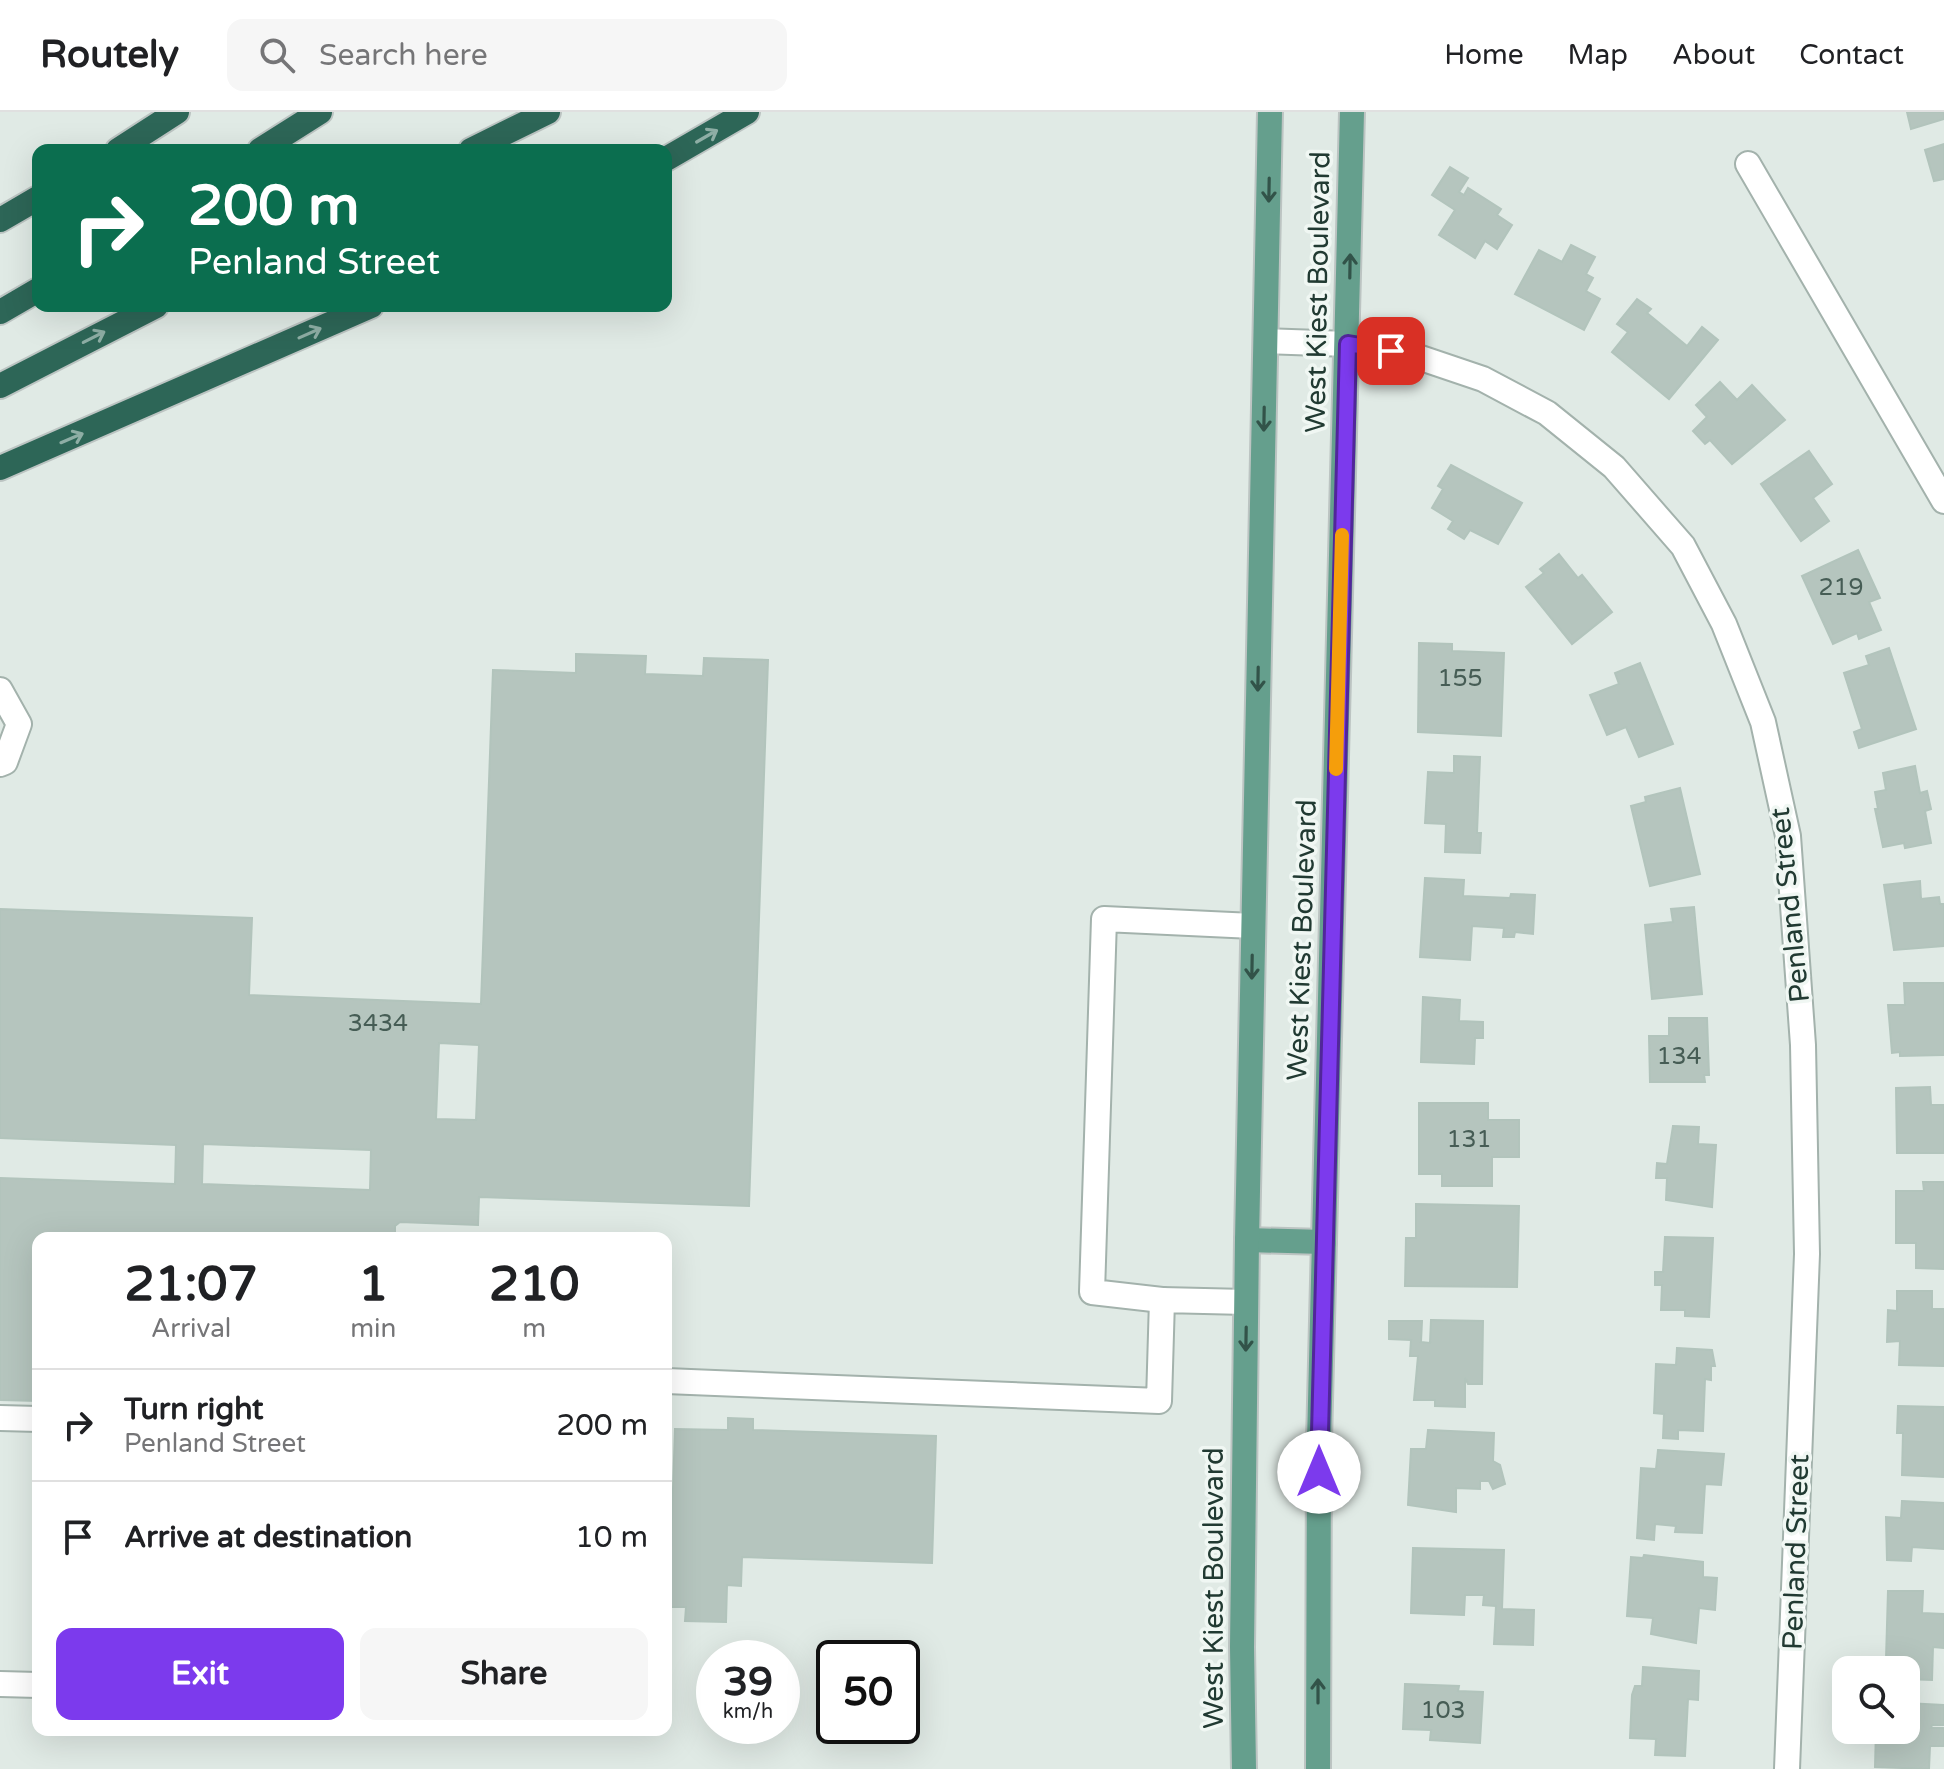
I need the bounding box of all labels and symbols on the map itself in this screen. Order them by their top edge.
one-way arrow [695,127,718,143]
street label: West Kiest Boulevard [1299,151,1337,433]
one-way arrow [1261,176,1276,203]
one-way arrow [1342,253,1357,280]
pin [1357,317,1425,385]
one-way arrow [297,325,322,340]
one-way arrow [82,329,106,345]
one-way arrow [1256,405,1272,432]
one-way arrow [59,429,84,444]
house number: 219 [1818,573,1864,602]
house number: 155 [1437,664,1483,693]
one-way arrow [1250,665,1266,692]
street label: West Kiest Boulevard [1280,799,1324,1081]
street label: Penland Street [1763,805,1817,1004]
one-way arrow [1244,953,1260,980]
house number: 3434 [348,1009,408,1038]
house number: 134 [1656,1042,1702,1071]
house number: 131 [1446,1125,1492,1154]
one-way arrow [1238,1325,1254,1352]
position arrow [1277,1430,1361,1514]
street label: West Kiest Boulevard [1197,1447,1231,1729]
street label: Penland Street [1776,1453,1816,1651]
speed limit sign: 50 [816,1640,920,1744]
one-way arrow [1310,1678,1326,1705]
house number: 103 [1420,1696,1466,1725]

